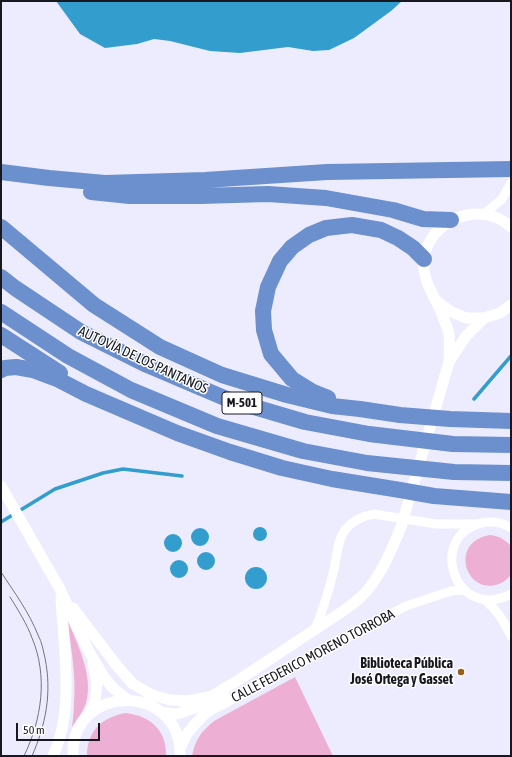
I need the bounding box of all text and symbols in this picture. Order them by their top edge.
street label: AUTOVÍA DE LOS PANTANOS [75,323,211,397]
road number: M-501 [222,392,262,414]
street label: CALLE FEDERICO MORENO TORROBA [229,606,397,706]
place label: Biblioteca Pública José Ortega y Gasset [350,656,453,688]
marker: Biblioteca Pública José Ortega y Gasset [456,667,466,677]
scale bar [18,715,102,741]
text: 50 m [23,723,45,737]

